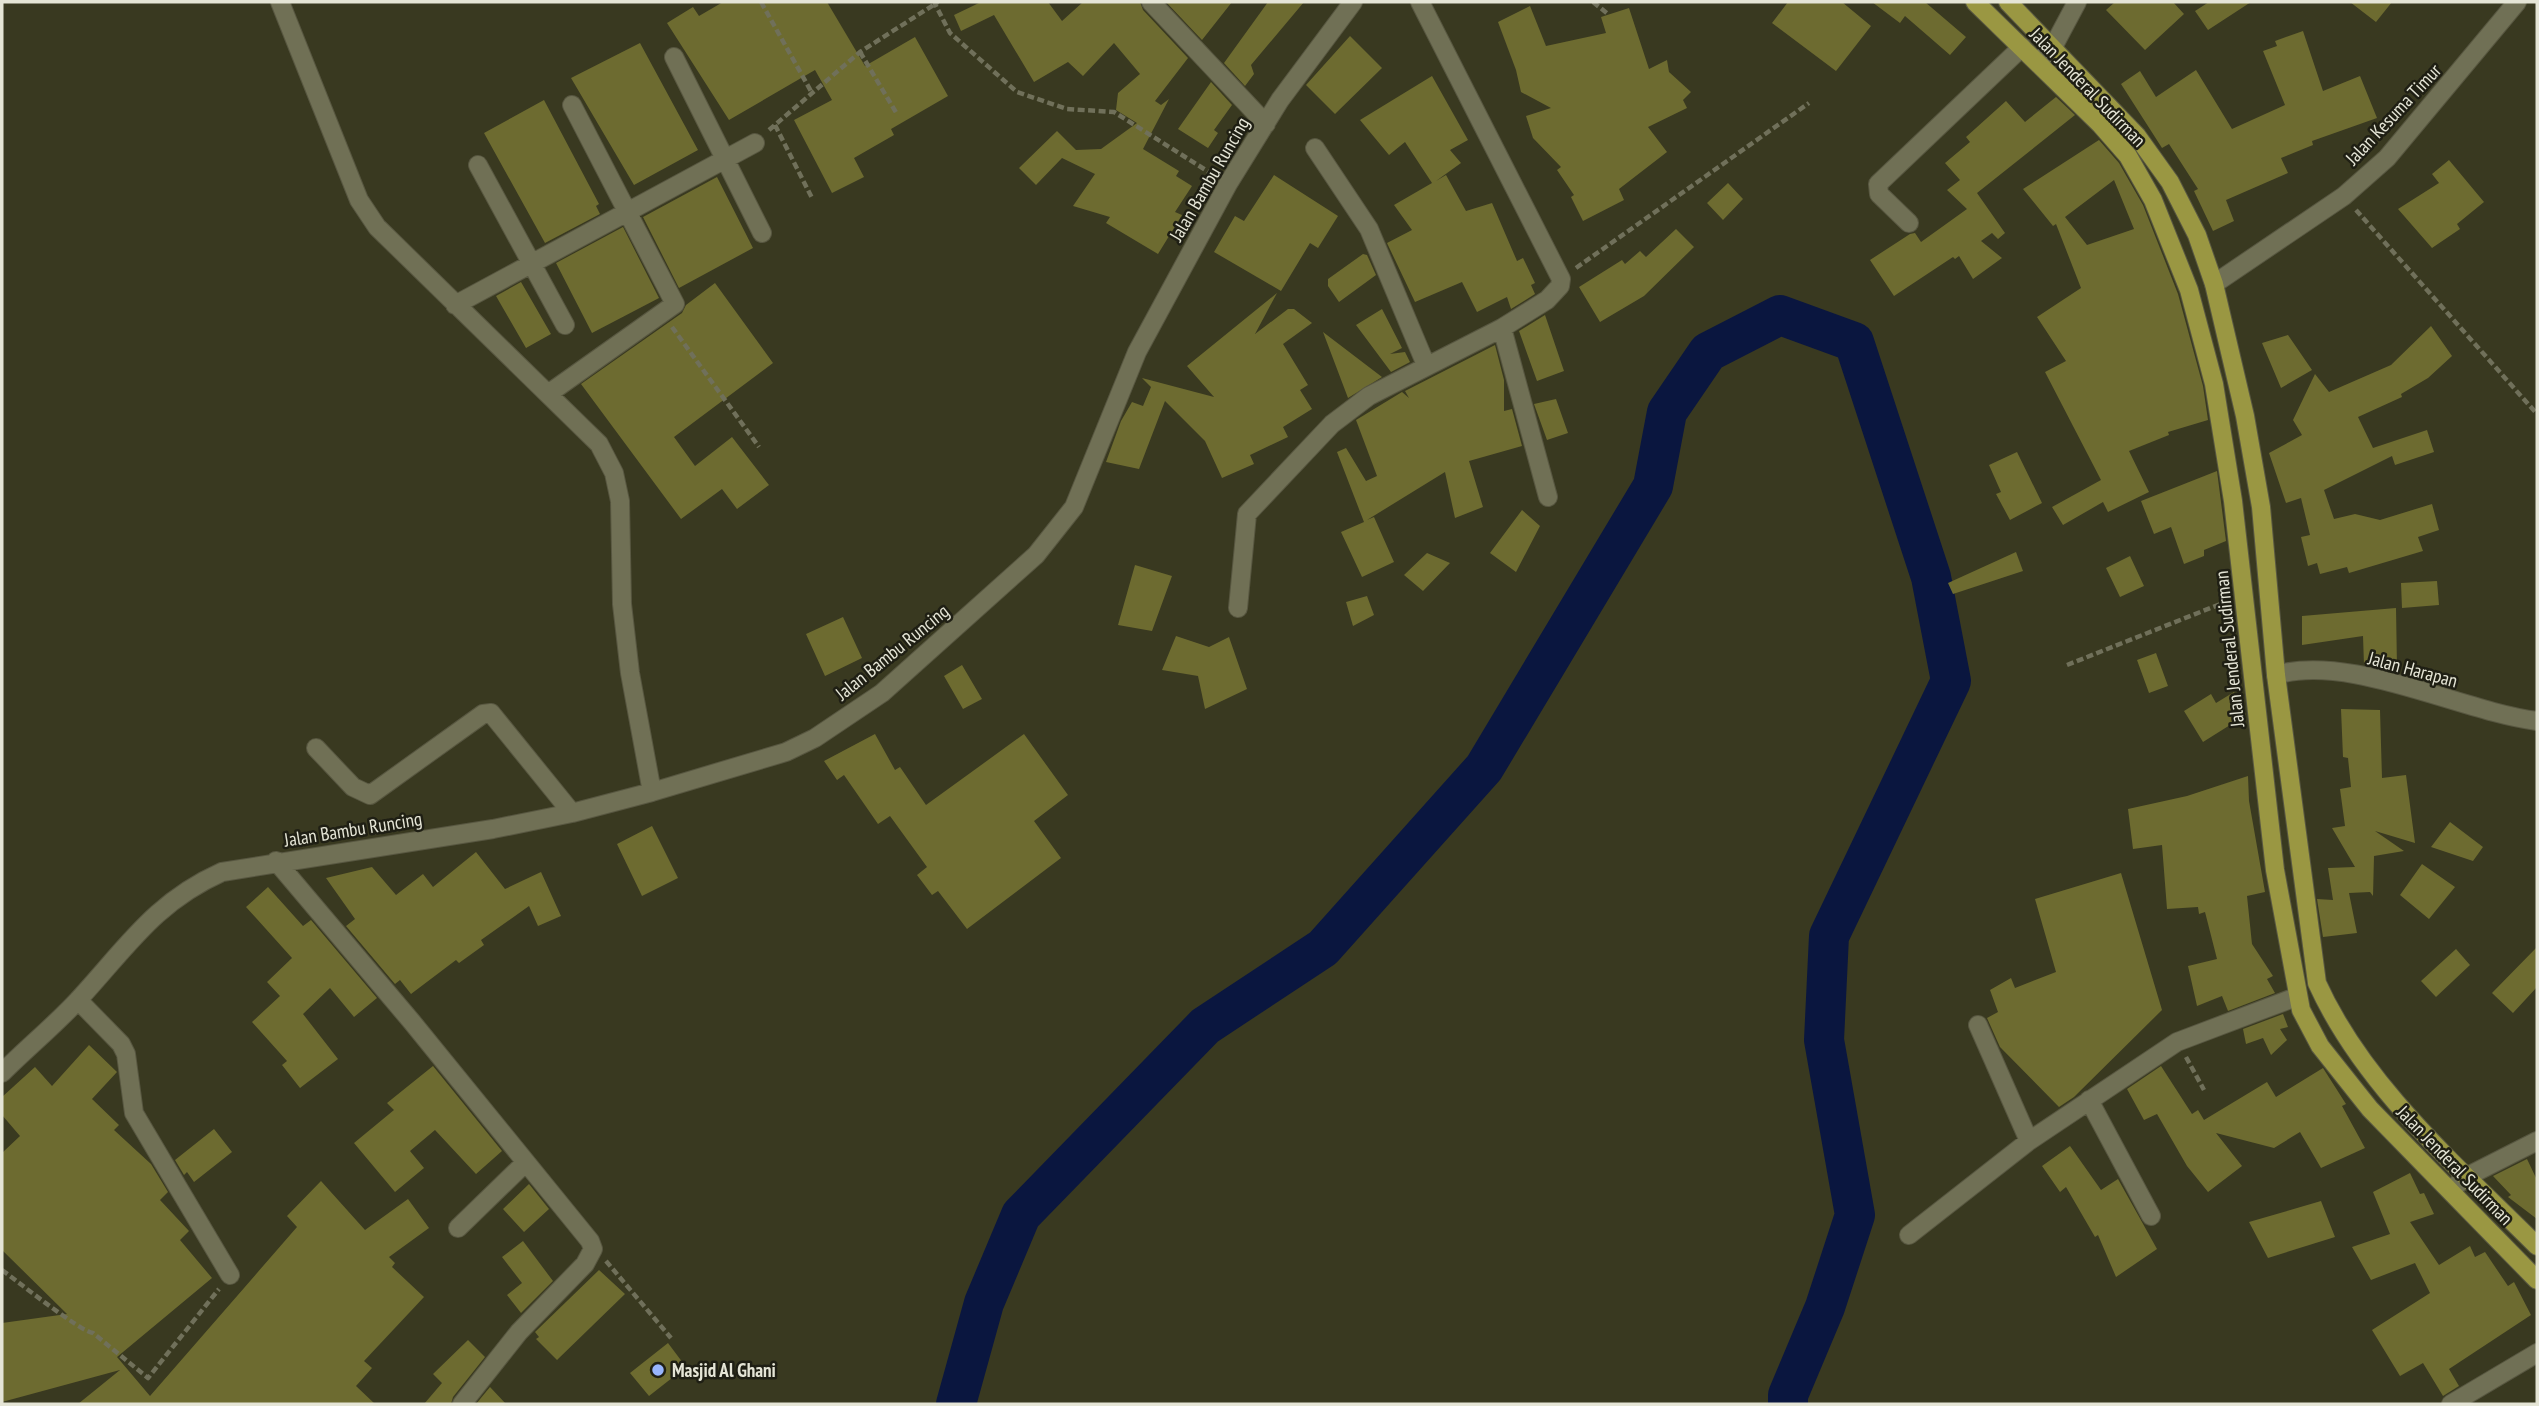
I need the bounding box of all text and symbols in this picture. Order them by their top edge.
street label: Jalan Jenderal Sudirman [2024,22,2151,152]
street label: Jalan Kesuma Timur [2339,58,2447,170]
street label: Jalan Bambu Runcing [1163,113,1254,246]
street label: Jalan Jenderal Sudirman [2209,570,2249,729]
street label: Jalan Bambu Runcing [830,599,954,706]
street label: Jalan Harapan [2365,645,2460,692]
street label: Jalan Bambu Runcing [281,806,424,852]
street label: Jalan Jenderal Sudirman [2391,1100,2518,1230]
place label: Masjid Al Ghani [672,1358,776,1382]
marker: Masjid Al Ghani [650,1362,666,1378]

